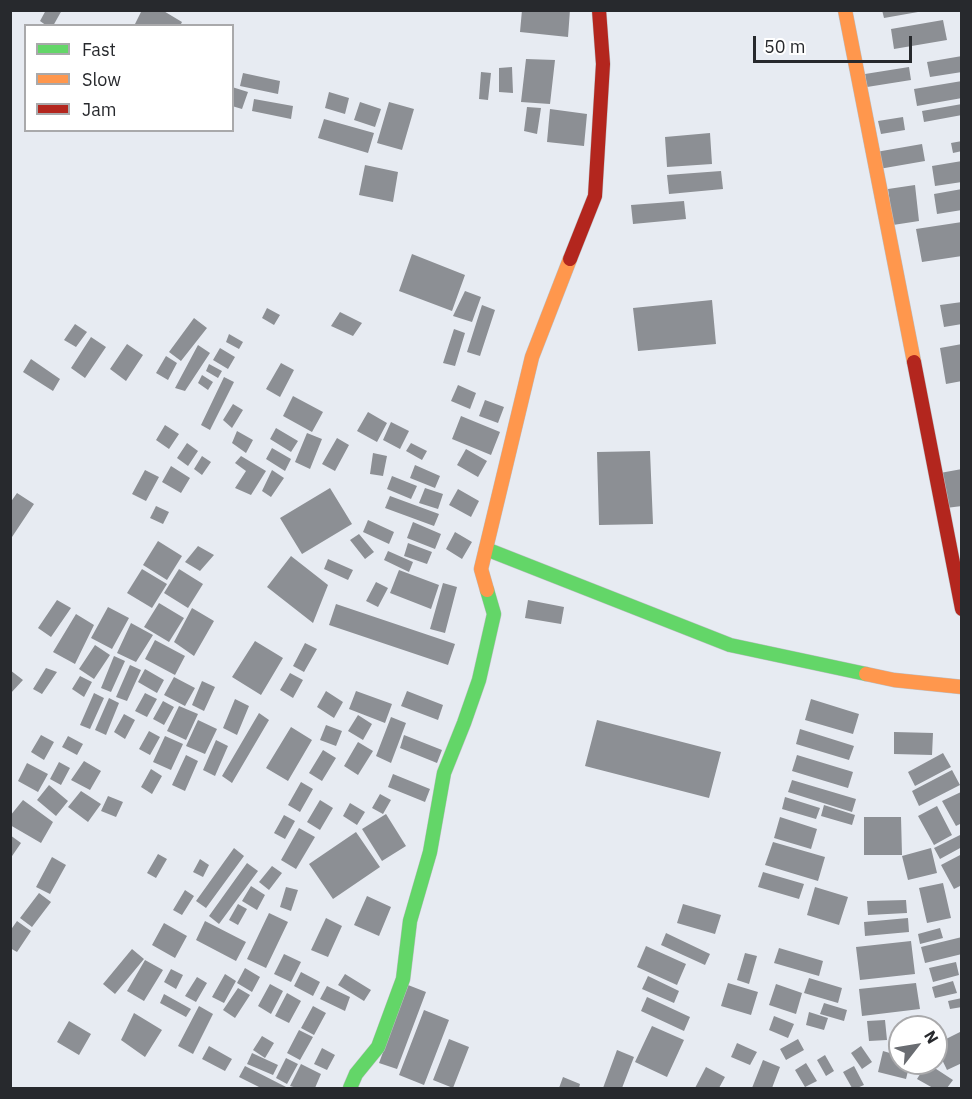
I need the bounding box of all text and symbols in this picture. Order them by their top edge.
legend [24,24,234,132]
scale bar [756,24,915,62]
text: 50 m [764,35,806,58]
text: Fast [82,38,116,61]
text: Slow [82,68,121,91]
text: Jam [82,98,117,121]
north arrow [888,1015,948,1075]
text: N [920,1027,943,1047]

